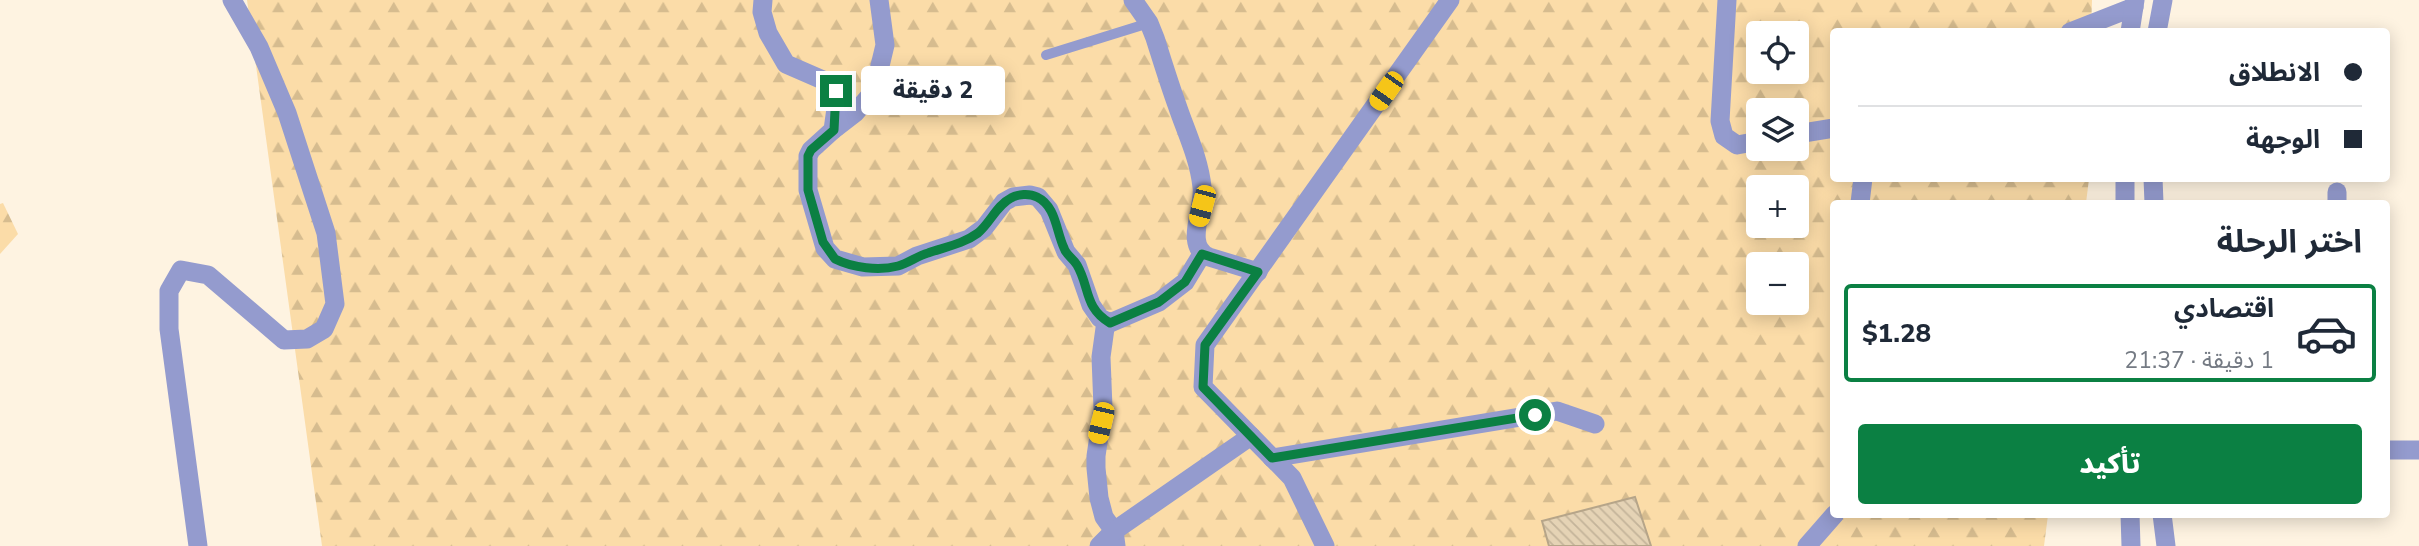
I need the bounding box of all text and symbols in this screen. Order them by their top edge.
map controls [1746,21,1809,315]
button: locate [1746,21,1809,84]
text: الانطلاق [2229,55,2320,90]
callout: 2 دقيقة [860,66,1004,116]
car [1366,68,1407,114]
route end [820,75,852,107]
text: 2 دقيقة [893,75,973,106]
button: layers [1746,98,1809,161]
text: الوجهة [2246,122,2320,157]
button: + [1746,175,1809,238]
car [1187,183,1218,229]
text: اختر الرحلة [2217,220,2362,263]
button: − [1746,252,1809,315]
text: اقتصادي [2174,291,2274,326]
icon: car [2295,302,2358,365]
text: $1.28 [1862,316,1931,351]
text: 1 دقيقة · 21:37 [2124,345,2274,376]
route start [1519,399,1551,431]
car [1087,400,1116,446]
button: تأكيد [1858,424,2362,504]

